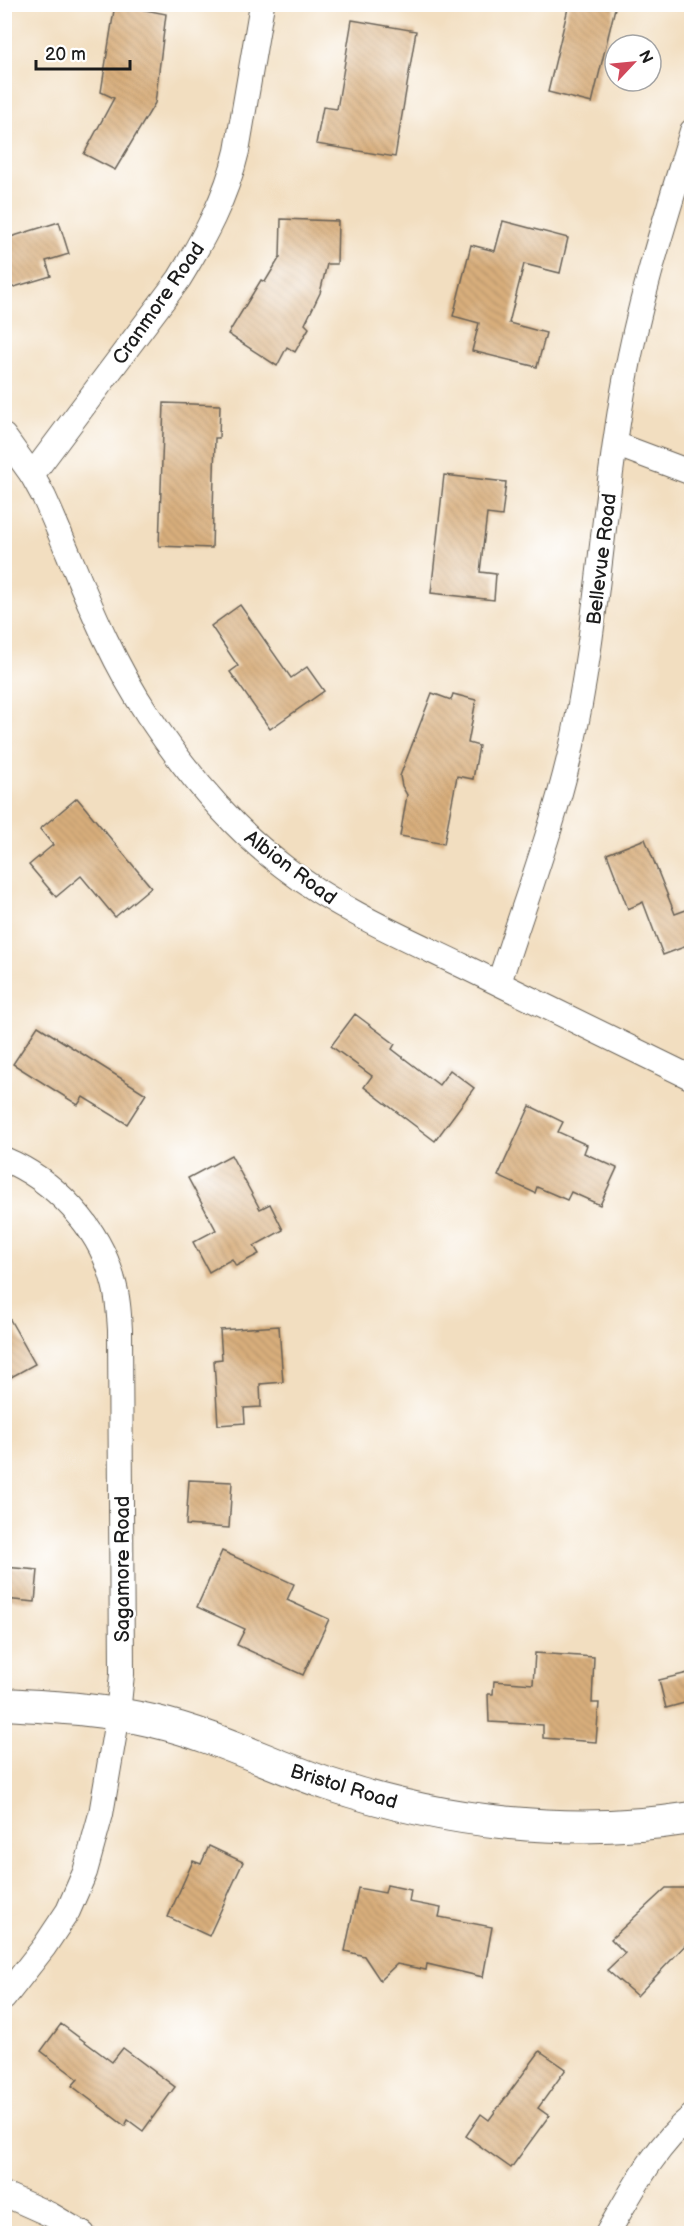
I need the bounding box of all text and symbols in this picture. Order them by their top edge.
scale bar [36,33,130,71]
north arrow [603,33,663,93]
text: 20 m [45,44,86,65]
text: N [634,48,656,67]
street label: Cranmore Road [108,238,210,369]
street label: Bellevue Road [582,492,622,626]
street label: Albion Road [240,825,341,910]
street label: Sagamore Road [111,1496,135,1642]
street label: Bristol Road [287,1759,400,1815]

